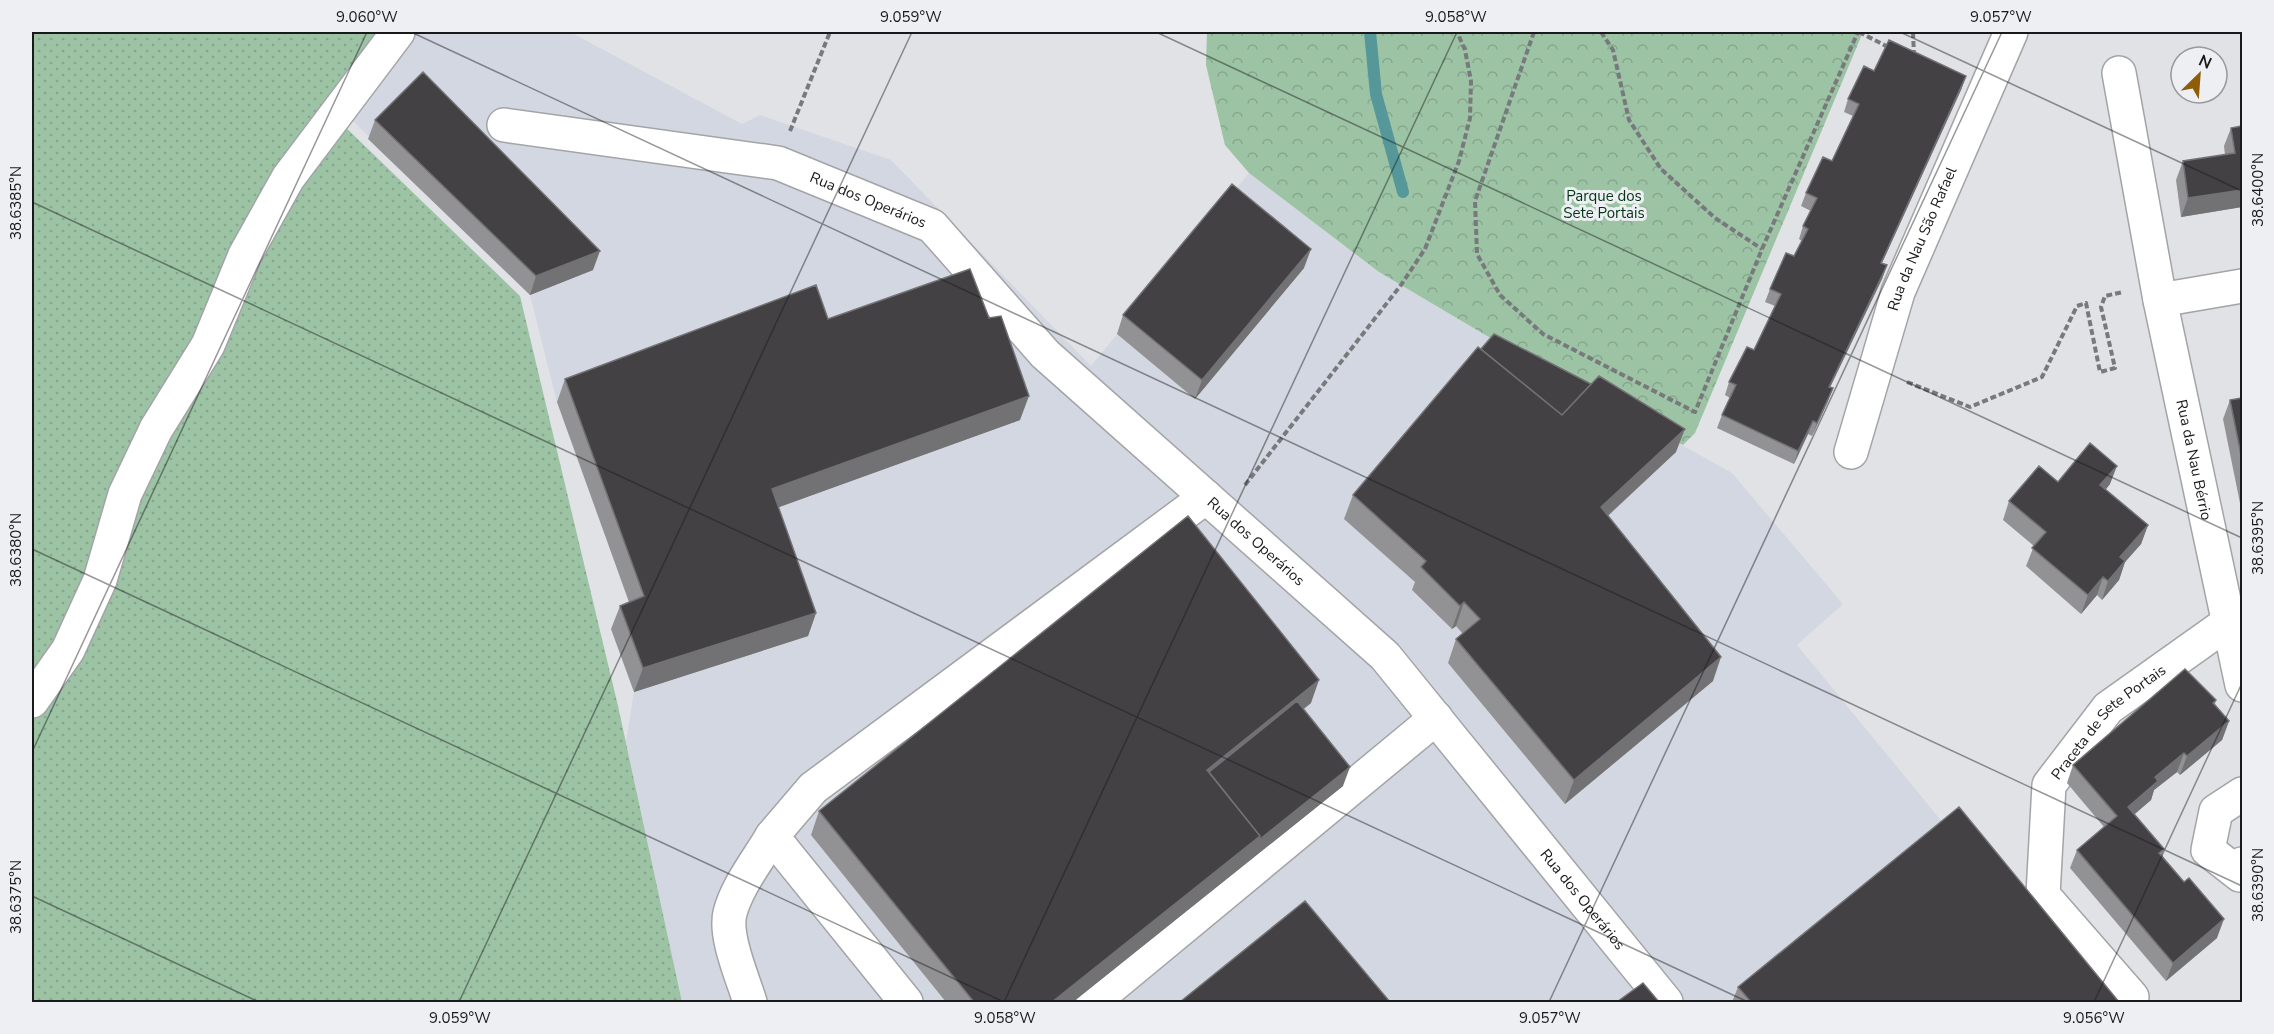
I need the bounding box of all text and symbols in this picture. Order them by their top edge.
text: 9.060°W [336,7,398,27]
text: 9.059°W [880,7,942,27]
text: 9.058°W [1425,7,1487,27]
text: 9.057°W [1970,7,2032,27]
north arrow [2169,45,2229,105]
text: N [2195,50,2215,75]
text: 38.6400°N [2248,153,2268,227]
street label: Rua da Nau São Rafael [1883,163,1961,313]
text: 38.6385°N [6,166,26,240]
street label: Rua dos Operários [807,167,929,233]
park label: Parque dos Sete Portais [1563,186,1645,223]
street label: Rua da Nau Bérrio [2171,398,2217,522]
street label: Rua dos Operários [1203,493,1309,590]
text: 38.6395°N [2248,501,2268,575]
text: 38.6380°N [6,513,26,587]
street label: Praceta de Sete Portais [2047,660,2170,784]
street label: Rua dos Operários [1536,845,1630,954]
text: 38.6390°N [2248,848,2268,922]
text: 38.6375°N [6,860,26,934]
text: 9.059°W [429,1008,491,1028]
text: 9.058°W [974,1008,1036,1028]
text: 9.057°W [1519,1008,1581,1028]
text: 9.056°W [2063,1008,2125,1028]

